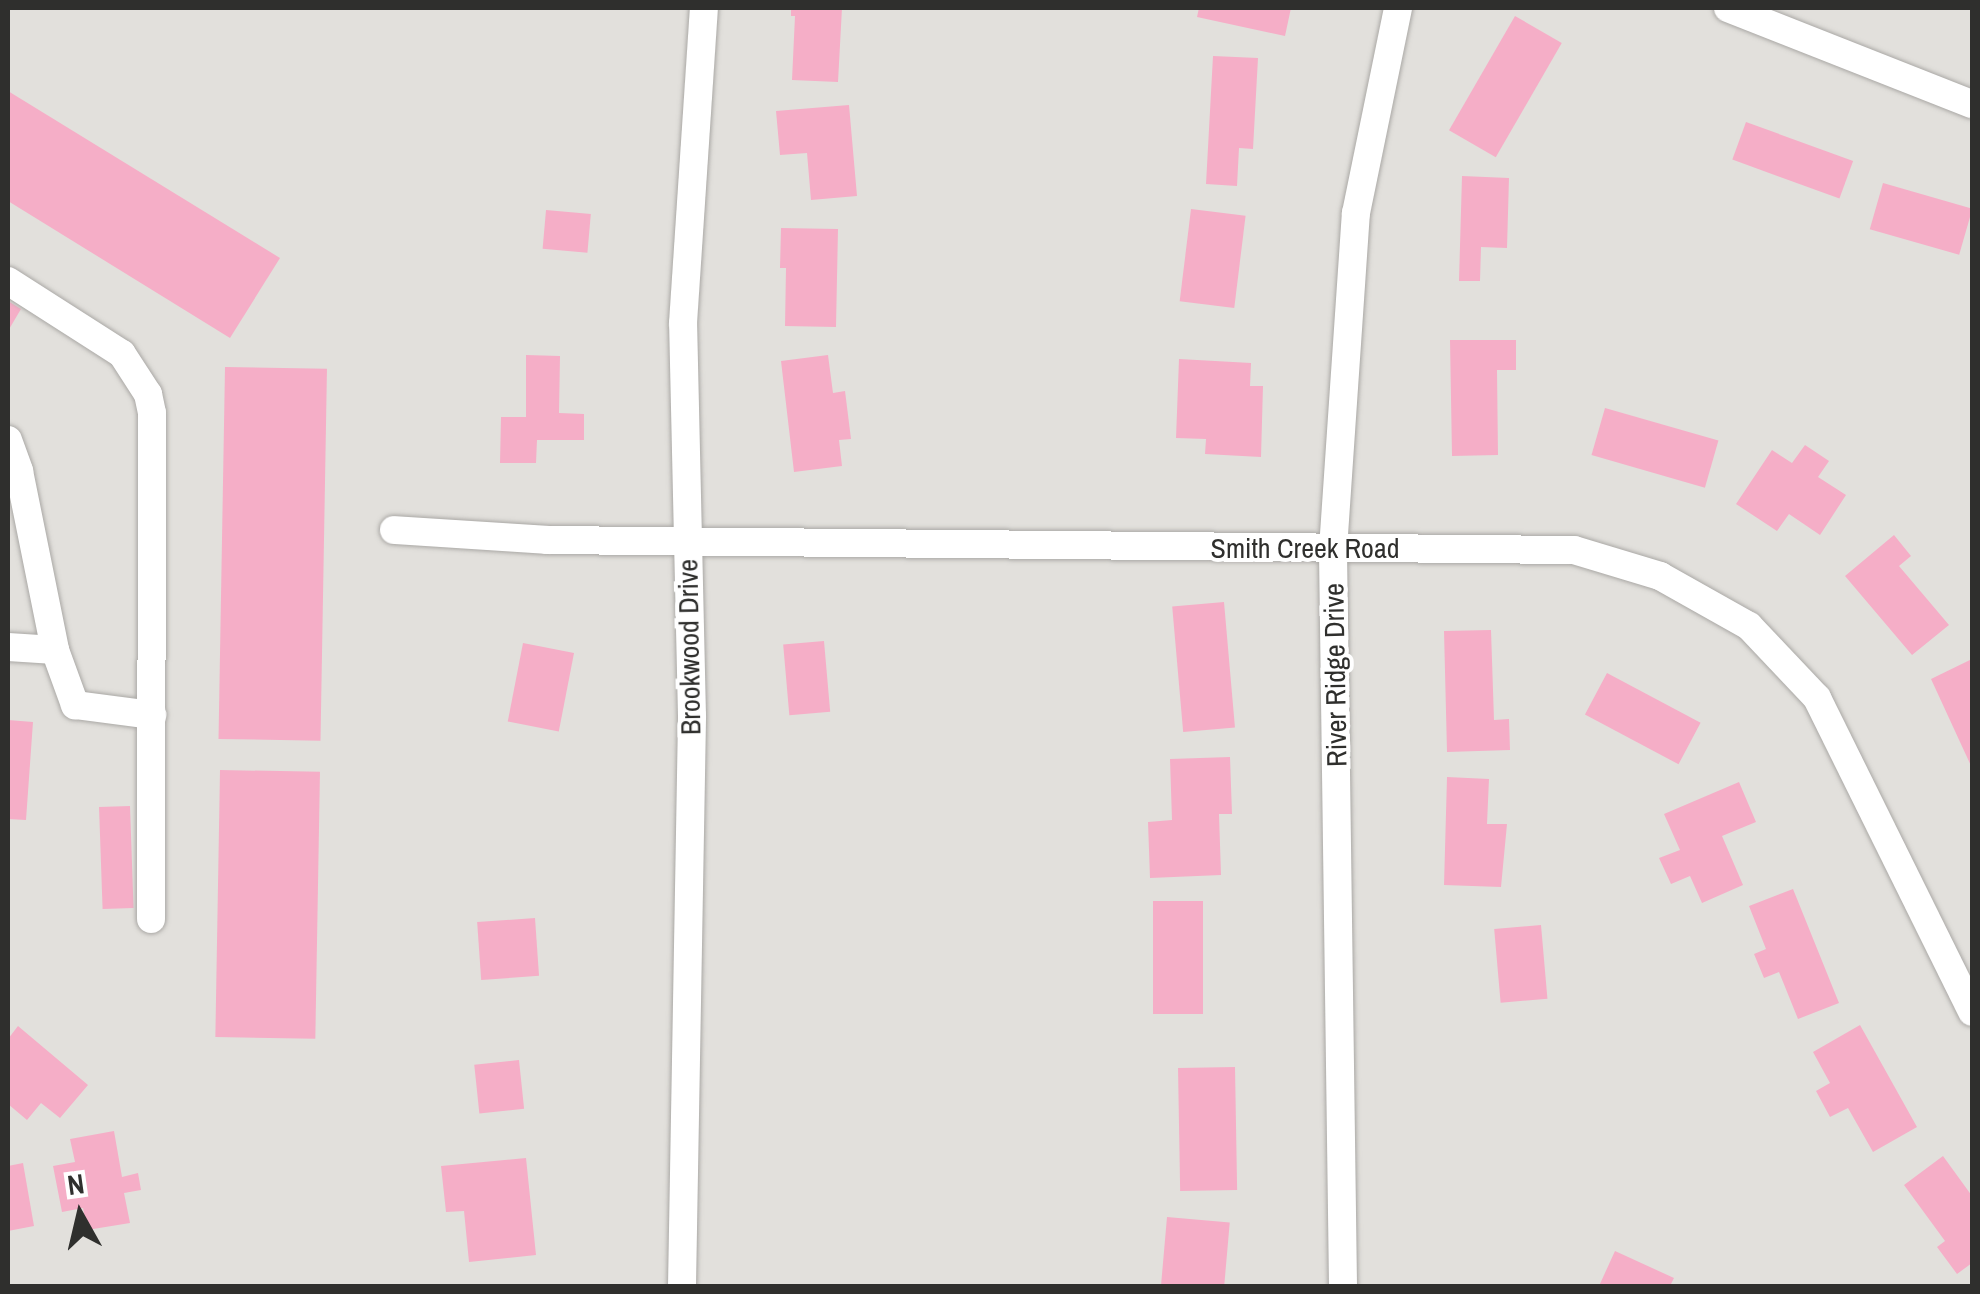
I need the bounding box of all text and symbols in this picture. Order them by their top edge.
street label: Smith Creek Road [1211,531,1399,565]
street label: Brookwood Drive [671,559,707,735]
street label: River Ridge Drive [1317,583,1353,767]
north arrow [30,1164,130,1264]
text: N [65,1164,87,1204]

